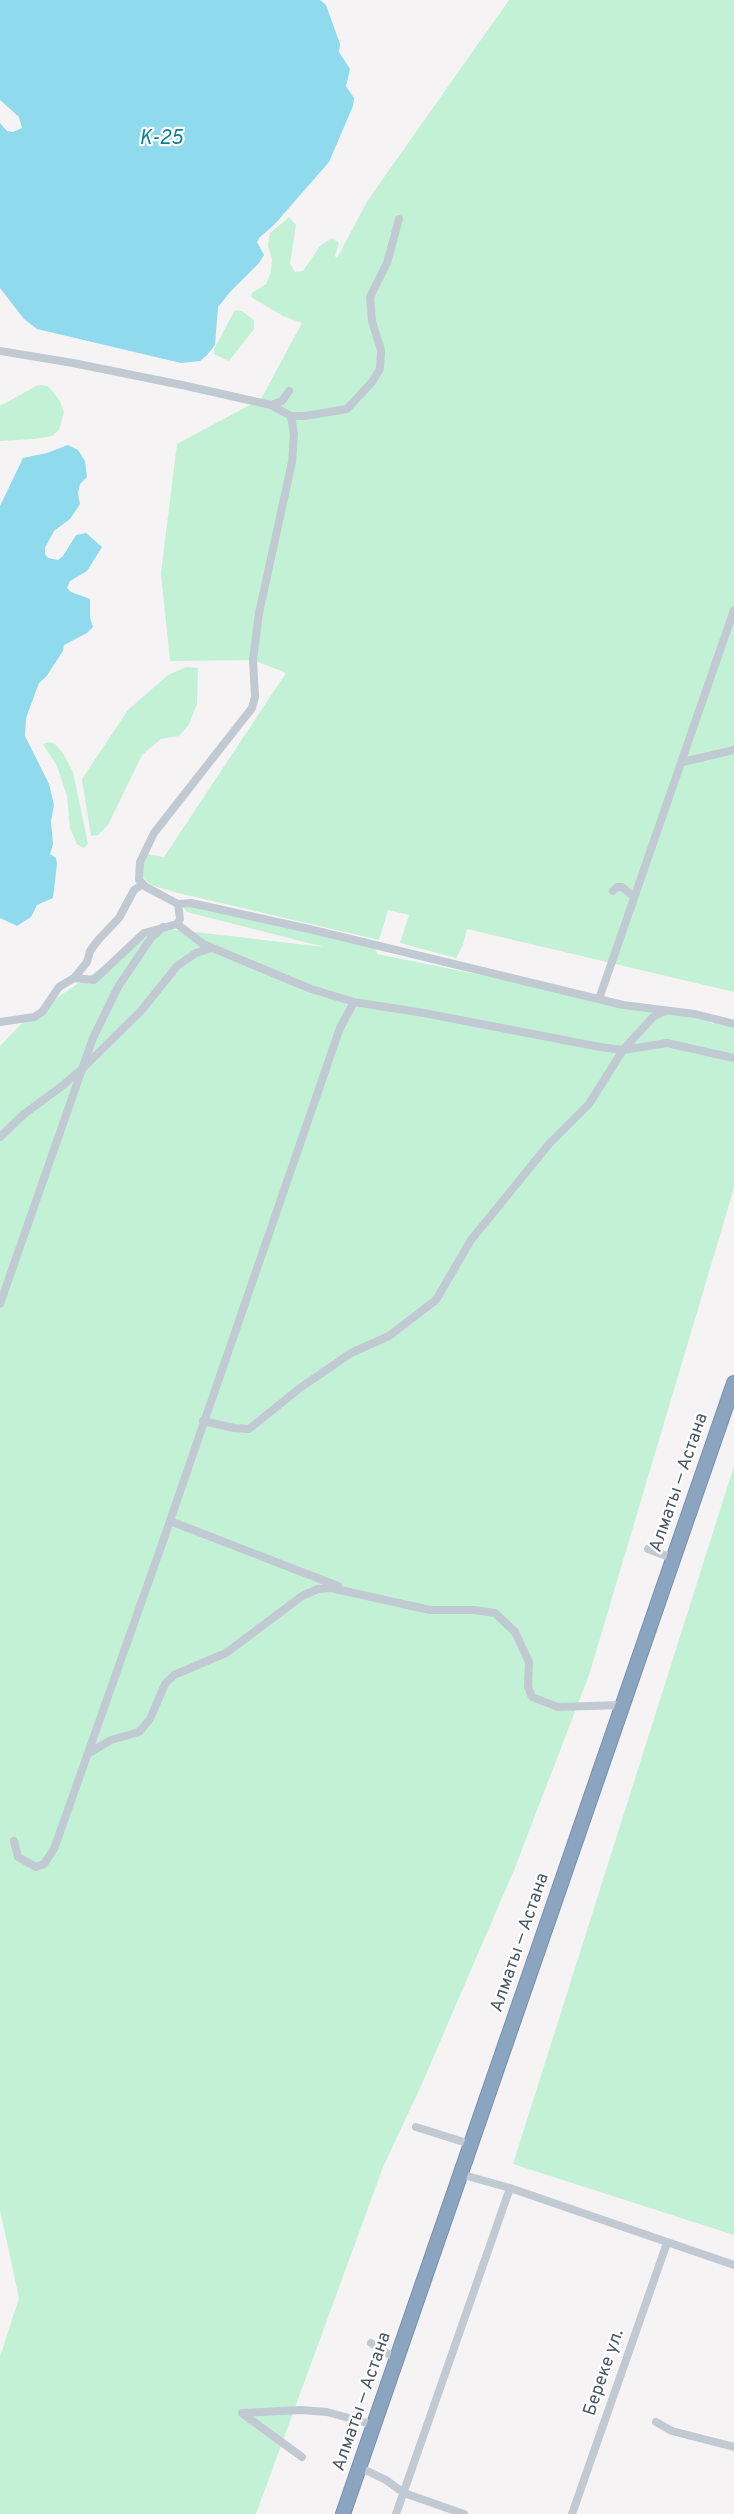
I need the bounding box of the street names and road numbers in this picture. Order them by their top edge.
street label: Алматы — Астана [646,1411,714,1555]
street label: Алматы — Астана [487,1871,555,2015]
street label: Береке ул. [580,2327,630,2419]
street label: Алматы — Астана [329,2330,397,2474]

